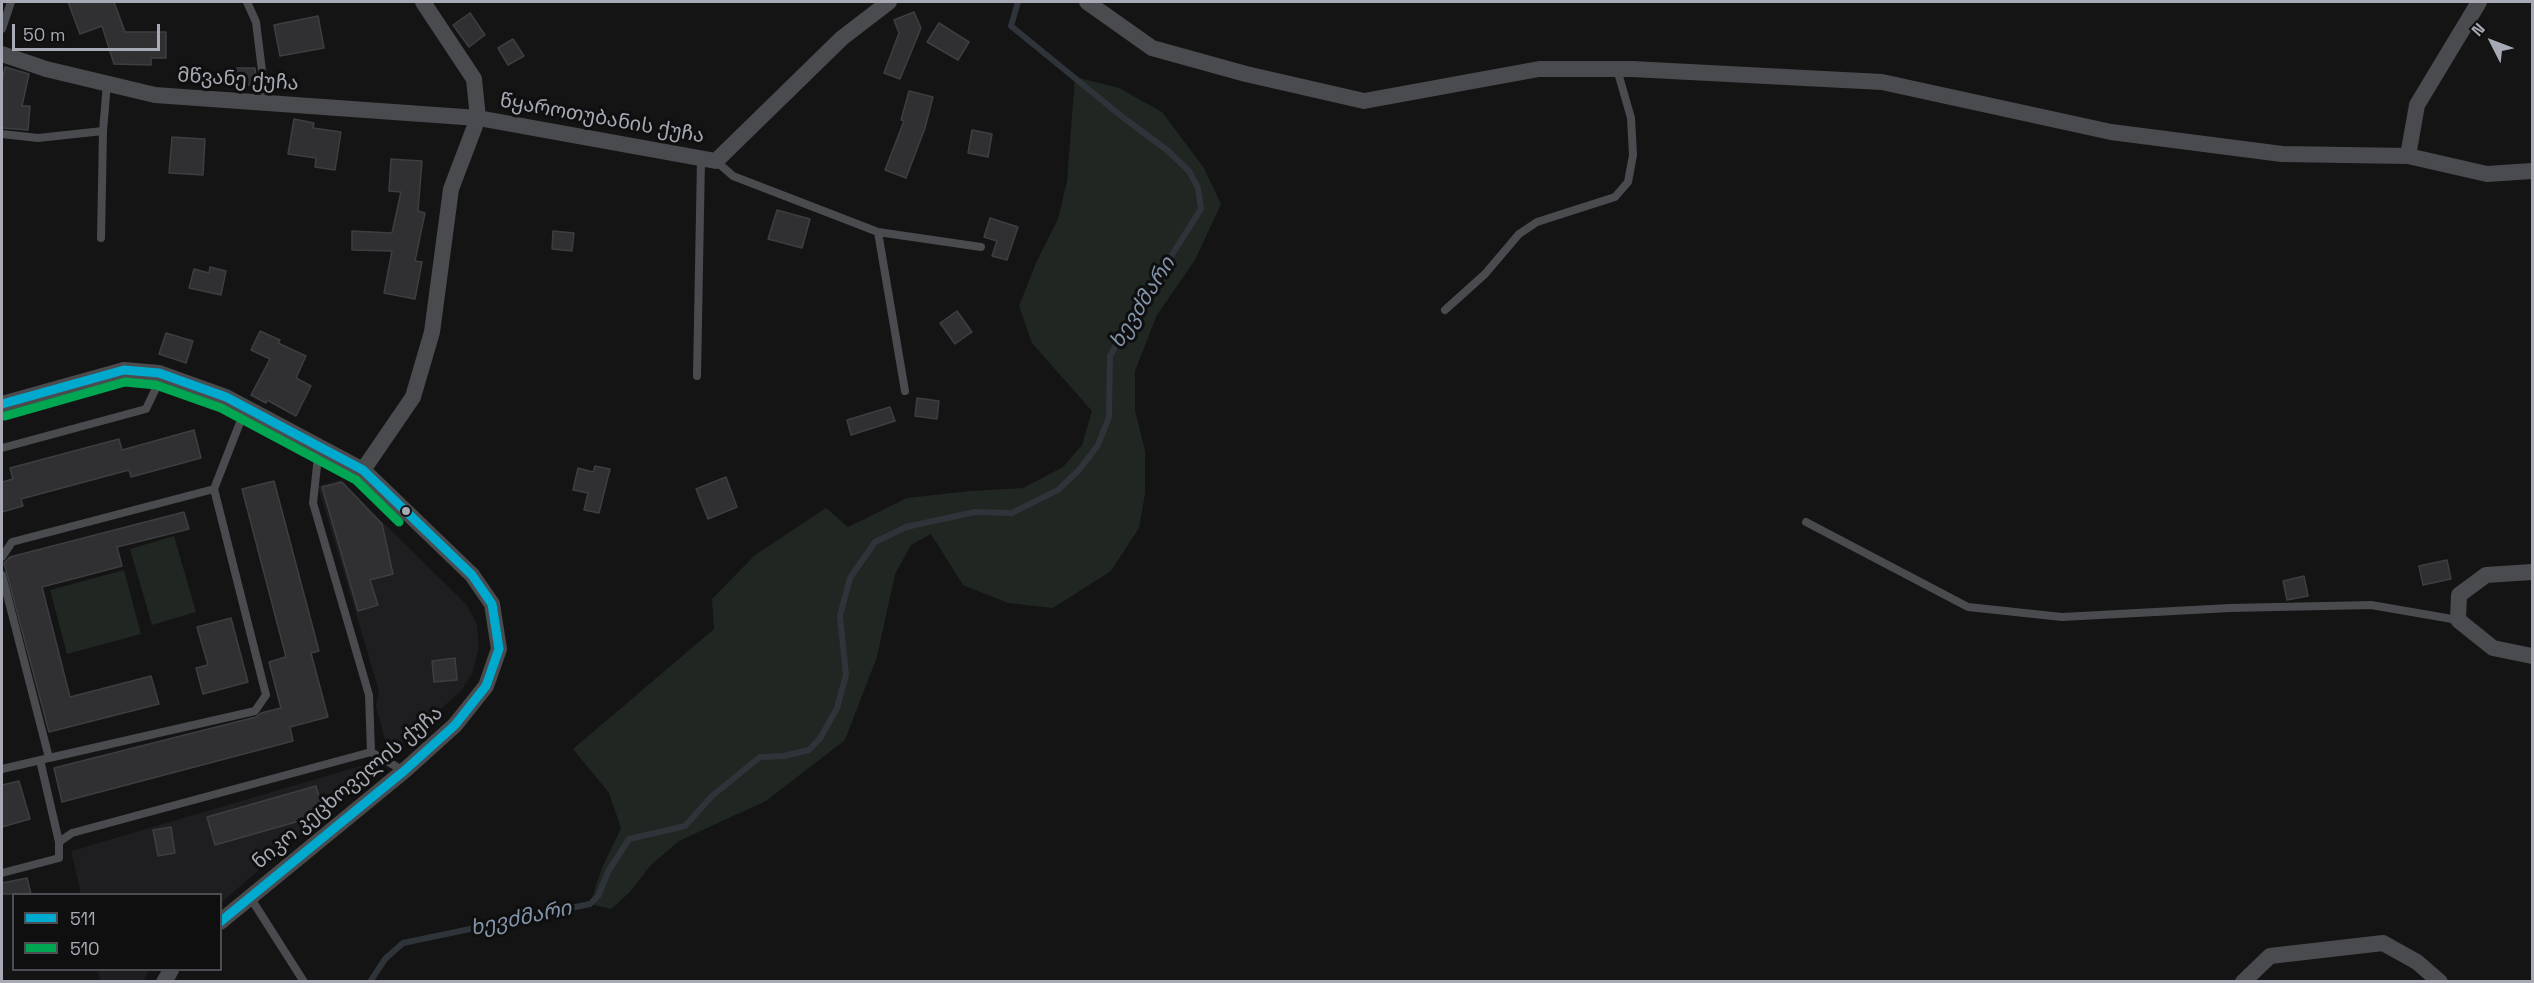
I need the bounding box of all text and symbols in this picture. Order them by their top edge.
scale bar [15,12,164,50]
north arrow [2462,12,2522,72]
text: N [2467,19,2490,41]
text: 50 m [23,23,65,46]
street label: მწვანე ქუჩა [177,64,299,96]
street label: წყაროთუბანის ქუჩა [498,89,706,149]
water label: ხევძმარი [1105,253,1181,353]
unlabelled marker [400,505,412,517]
street label: ნიკო კეცხოველის ქუჩა [248,701,448,875]
legend [12,893,222,971]
water label: ხევძმარი [468,896,574,942]
text: 511 [70,907,96,930]
text: 510 [70,937,100,960]

